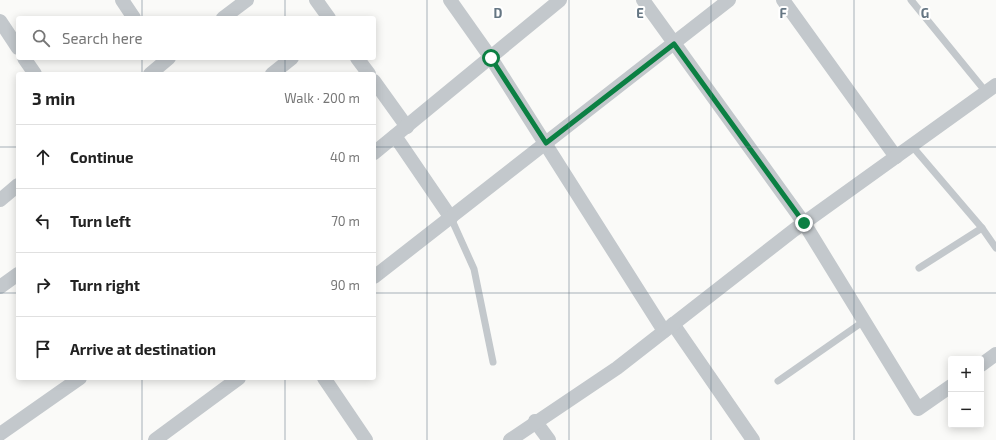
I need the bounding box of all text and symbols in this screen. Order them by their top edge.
text: D [494,5,503,21]
text: E [636,5,644,21]
text: F [779,5,787,21]
text: G [921,5,929,21]
search box [16,16,376,60]
icon: search [30,27,52,49]
text: Search here [62,29,143,47]
route start [482,49,500,67]
text: 3 min [32,88,75,108]
text: Walk · 200 m [284,90,360,106]
icon: ahead [32,146,54,168]
text: Continue [70,148,133,166]
text: 40 m [330,149,360,165]
icon: left [32,210,54,232]
text: Turn left [70,212,131,230]
text: 70 m [331,213,360,229]
route end [795,214,813,232]
icon: right [32,274,54,296]
text: Turn right [70,276,140,294]
text: 90 m [330,277,360,293]
icon: arrive [32,338,54,360]
text: Arrive at destination [70,340,216,358]
map controls [948,356,984,428]
button: + [948,356,984,392]
button: − [948,392,984,428]

